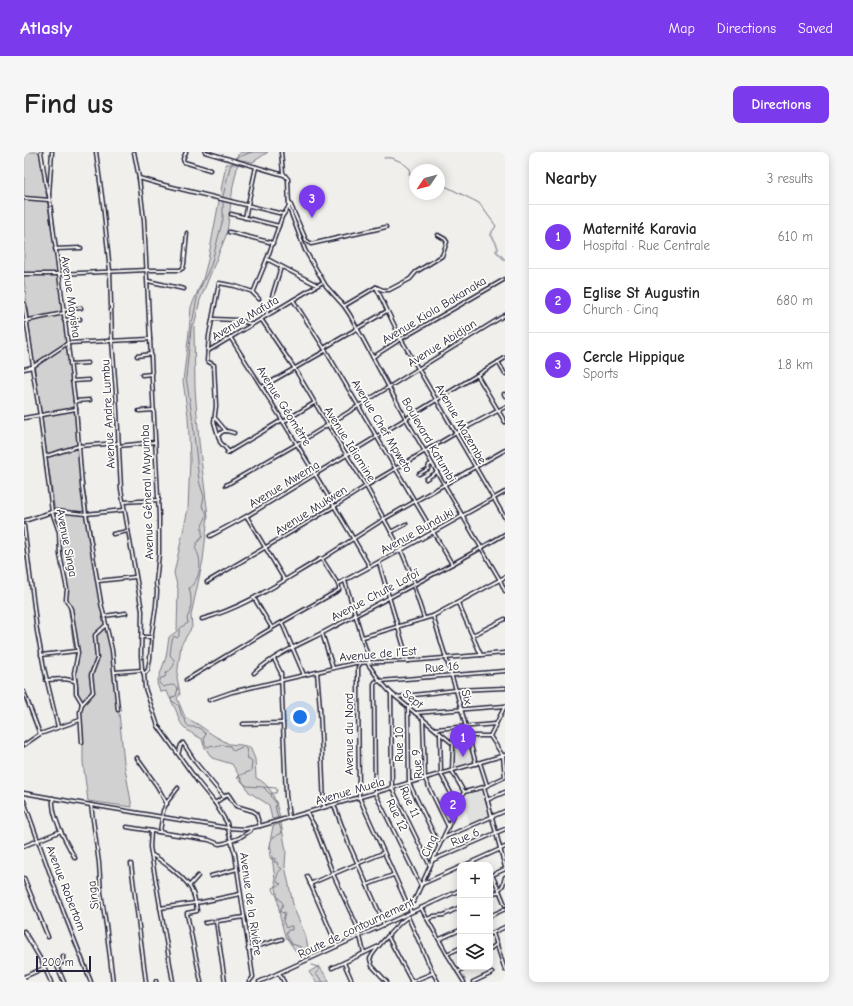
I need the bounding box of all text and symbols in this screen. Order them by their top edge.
text: Atlasly [20,17,72,39]
text: Map [668,20,695,37]
text: Directions [717,20,776,37]
text: Saved [798,20,833,37]
button: Directions [733,86,829,123]
text: Find us [24,88,113,120]
north arrow [409,164,445,200]
text: Nearby [545,169,596,188]
text: 3 results [767,171,813,186]
pin: 3 [299,185,325,218]
text: Maternité Karavia [583,220,697,238]
text: 1 [555,229,561,244]
text: 610 m [778,229,813,244]
text: Hospital · Rue Centrale [583,238,710,253]
street label: Avenue Mayisha [58,255,84,339]
street label: Avenue Kiola Bakanaka [379,273,489,347]
text: Eglise St Augustin [583,284,700,302]
street label: Avenue Mafuta [209,293,281,343]
text: 2 [555,293,561,308]
text: 680 m [776,293,813,308]
text: Church · Cinq [583,302,658,317]
street label: Avenue Abidjan [405,316,479,370]
text: Cercle Hippique [583,348,685,366]
text: 3 [555,357,561,372]
text: 1.8 km [778,357,813,372]
street label: Avenue Andre Lumbu [98,359,118,469]
street label: Avenue Géomètre [254,364,314,448]
text: Sports [583,366,618,381]
street label: Avenue Chef Mpweto [349,377,415,475]
street label: Avenue Mazembe [432,381,490,467]
street label: Boulevard Katumbi [399,395,459,485]
street label: Avenue Idiamine [321,404,379,484]
street label: Avenue Géneral Muyumba [138,424,156,560]
street label: Avenue Mwema [246,457,322,511]
street label: Avenue Mukwen [272,482,350,538]
street label: Avenue Bunduki [378,505,456,557]
street label: Avenue Singa [54,508,80,578]
street label: Avenue Chute Lofoï [328,566,422,624]
street label: Avenue de l'Est [339,644,418,664]
street label: Rue 16 [424,659,460,675]
street label: Sept [400,687,427,712]
street label: Six [458,688,476,706]
street label: Avenue du Nord [342,693,356,775]
your location [290,707,310,727]
pin: 1 [450,724,476,757]
street label: Rue 10 [392,726,406,762]
street label: Rue 9 [409,749,425,779]
street label: Avenue Muela [314,774,386,808]
street label: Rue 11 [397,784,423,820]
pin: 2 [440,791,466,824]
street label: Rue 12 [383,796,411,834]
street label: Rue 6 [449,825,481,849]
street label: Cinq [418,833,440,859]
street label: Avenue Robertom [43,843,89,933]
street label: Avenue de la Rivière [237,852,265,956]
map controls [457,862,493,970]
button: + [457,862,493,898]
street label: Singa [84,880,102,910]
street label: Route de contournement [296,895,417,961]
button: − [457,898,493,934]
button: layers [457,934,493,970]
scale bar [36,954,91,973]
text: 200 m [42,956,74,969]

